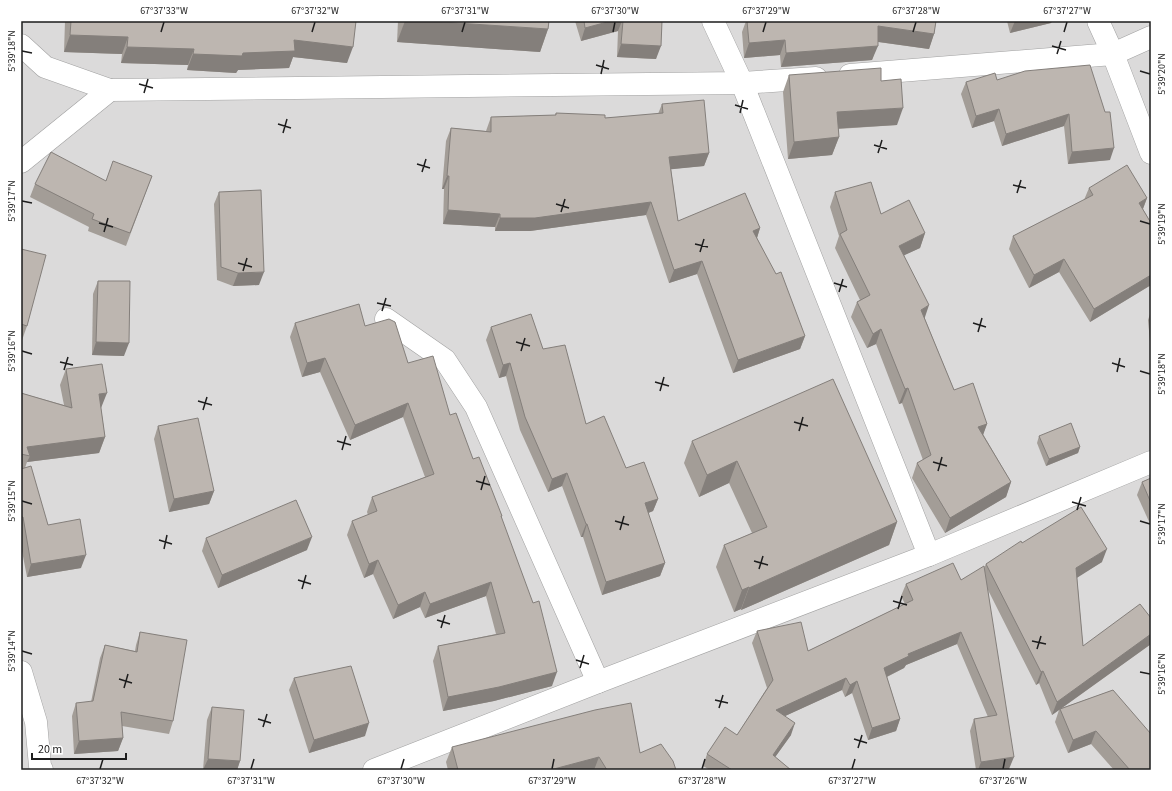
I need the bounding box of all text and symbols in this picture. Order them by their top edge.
text: 67°37'33"W [140,4,188,18]
text: 67°37'32"W [291,4,339,18]
text: 67°37'31"W [441,4,489,18]
text: 67°37'30"W [591,4,639,18]
text: 67°37'29"W [742,4,790,18]
text: 67°37'28"W [892,4,940,18]
text: 67°37'27"W [1043,4,1091,18]
text: 5°39'18"N [5,30,19,72]
text: 5°39'20"N [1155,53,1169,95]
text: 5°39'17"N [5,180,19,222]
text: 5°39'19"N [1155,203,1169,245]
text: 5°39'16"N [5,330,19,372]
text: 5°39'18"N [1155,353,1169,395]
text: 5°39'15"N [5,480,19,522]
text: 5°39'17"N [1155,503,1169,545]
text: 5°39'14"N [5,630,19,672]
text: 5°39'16"N [1155,653,1169,695]
scale bar [32,735,126,761]
text: 20 m [38,741,62,758]
text: 67°37'32"W [76,774,124,788]
text: 67°37'31"W [227,774,275,788]
text: 67°37'30"W [377,774,425,788]
text: 67°37'29"W [528,774,576,788]
text: 67°37'28"W [678,774,726,788]
text: 67°37'27"W [828,774,876,788]
text: 67°37'26"W [979,774,1027,788]

